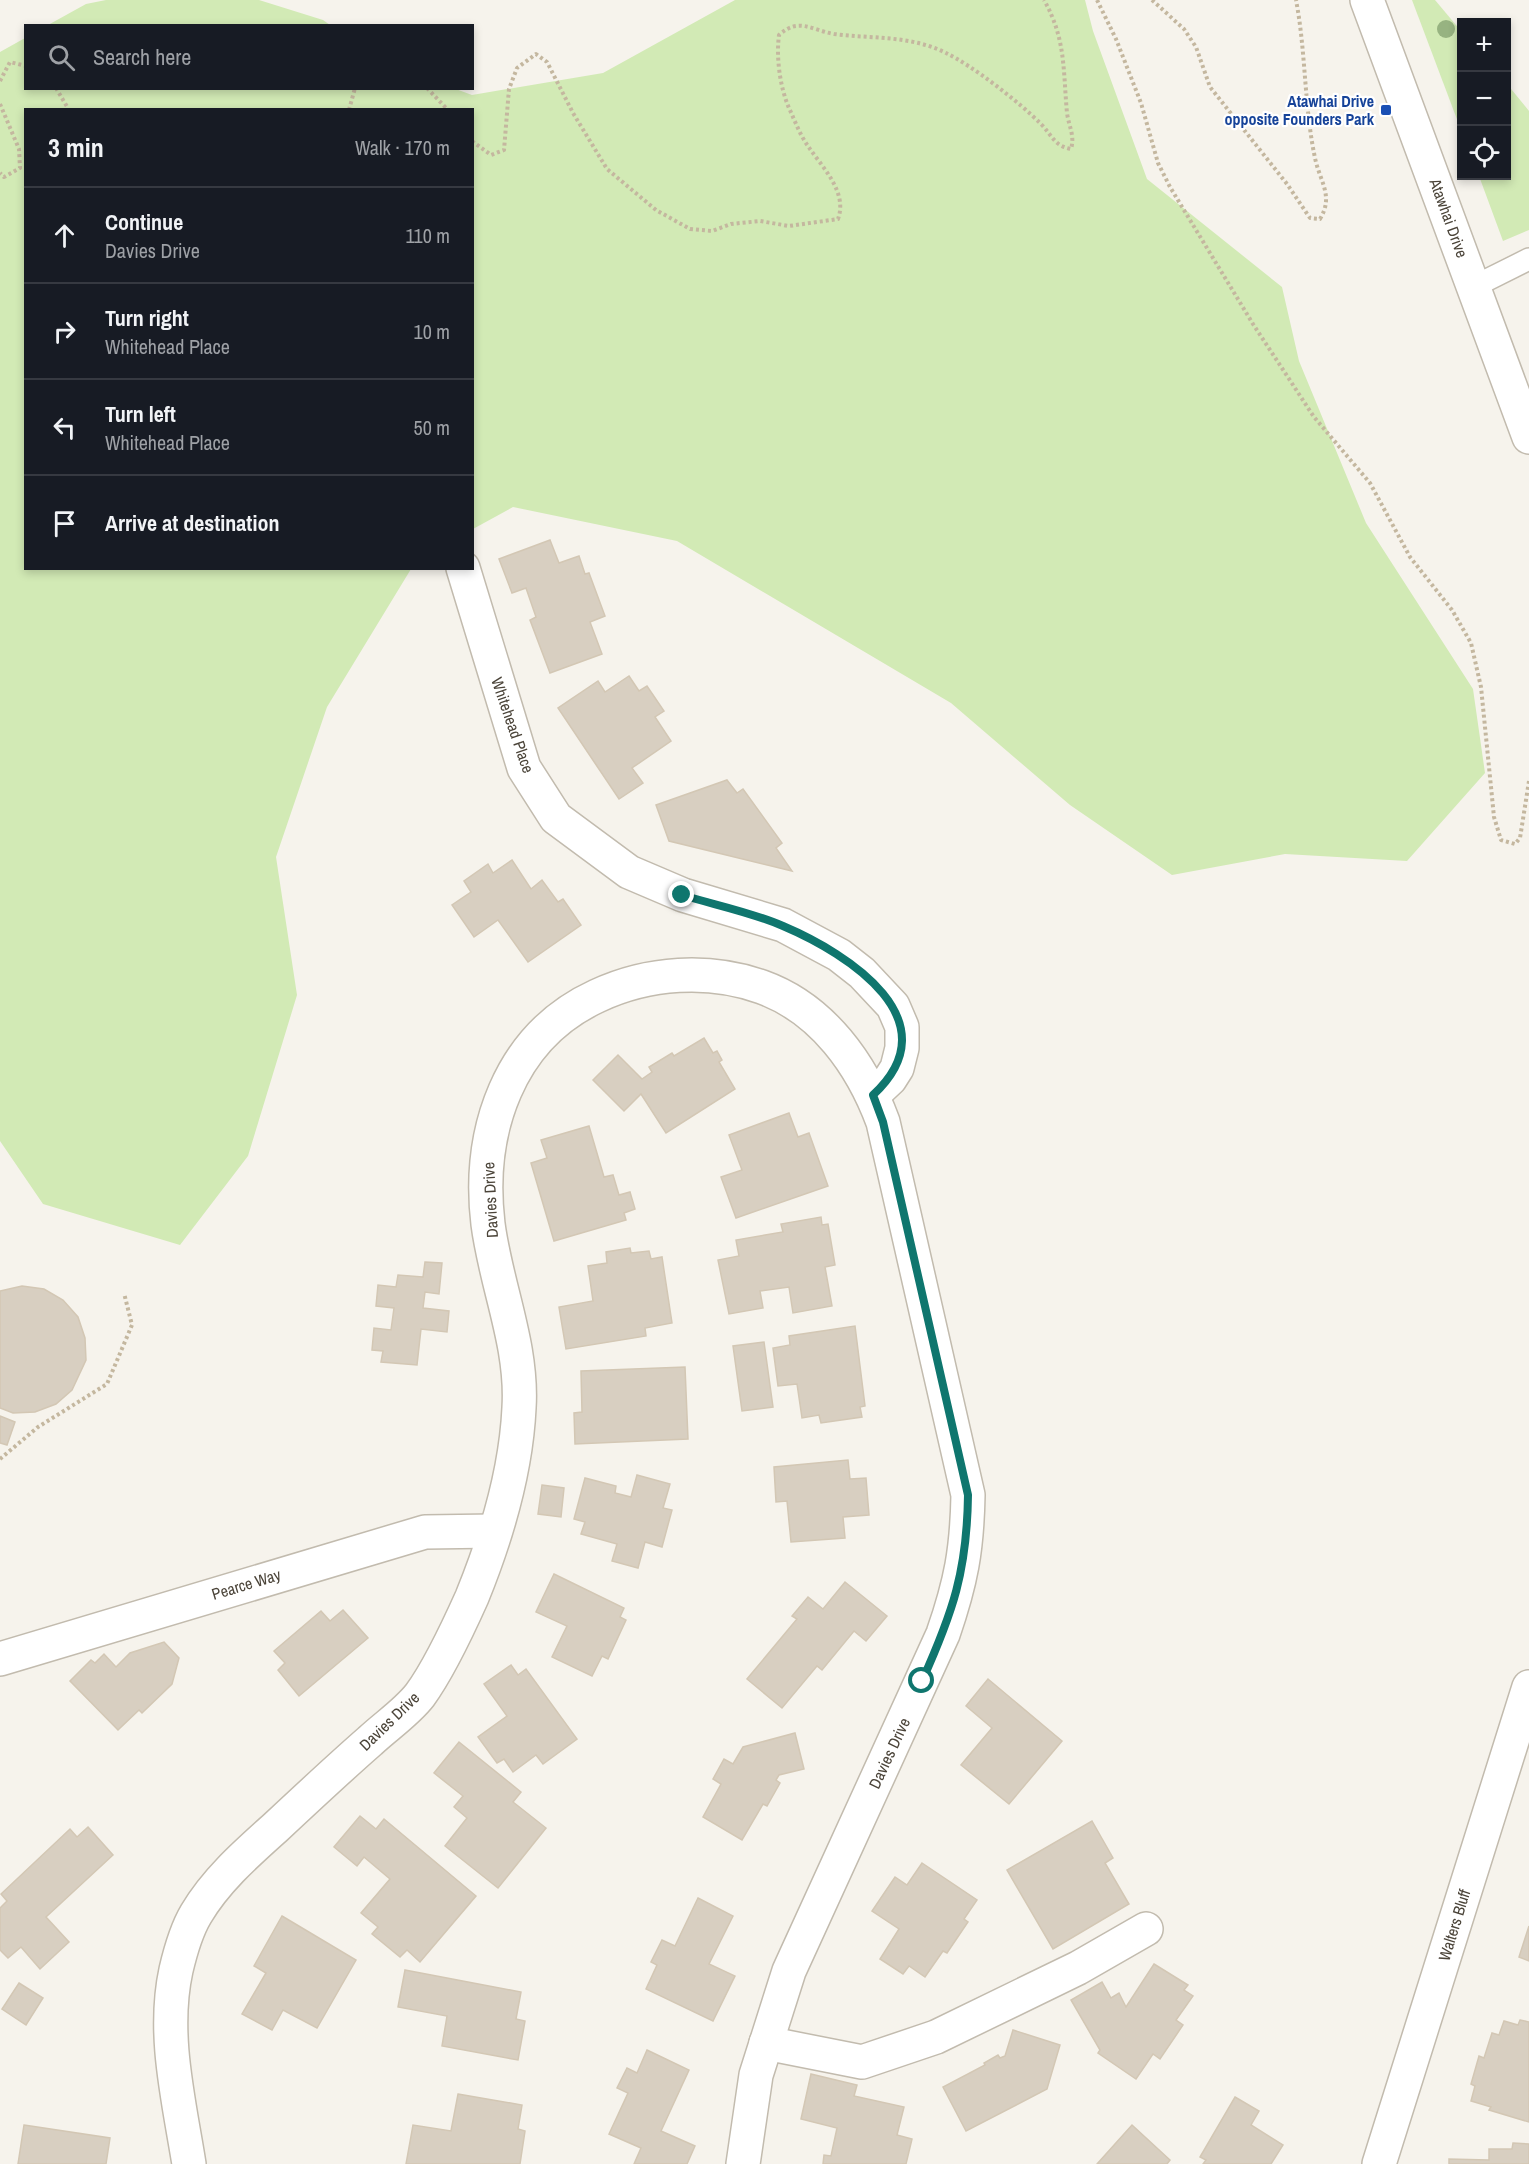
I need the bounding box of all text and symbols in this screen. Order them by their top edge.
map controls [1457,18,1511,180]
button: + [1457,18,1511,72]
search box [24,24,474,90]
icon: search [45,41,78,74]
text: Search here [93,42,191,72]
button: − [1457,72,1511,126]
place label: Atawhai Drive opposite Founders Park [1224,90,1375,130]
marker: Atawhai Drive opposite Founders Park [1379,103,1393,117]
button: locate [1457,126,1511,180]
text: 3 min [48,130,104,165]
text: Walk · 170 m [355,134,450,161]
street label: Atawhai Drive [1424,175,1473,260]
text: Continue [105,207,183,237]
icon: ahead [48,219,81,252]
text: 110 m [406,222,450,249]
text: Davies Drive [105,237,200,264]
text: Turn right [105,303,189,333]
icon: right [48,315,81,348]
text: 10 m [414,318,450,345]
text: Whitehead Place [105,333,230,360]
text: Turn left [105,399,176,429]
icon: left [48,411,81,444]
text: 50 m [414,414,450,441]
text: Whitehead Place [105,429,230,456]
icon: arrive [48,507,81,540]
text: Arrive at destination [105,508,279,538]
street label: Whitehead Place [486,674,540,776]
route end [668,881,694,907]
street label: Davies Drive [477,1162,503,1238]
street label: Pearce Way [209,1563,284,1605]
route start [908,1667,934,1693]
street label: Davies Drive [354,1687,424,1755]
street label: Davies Drive [863,1714,915,1792]
street label: Walters Bluff [1433,1886,1476,1963]

